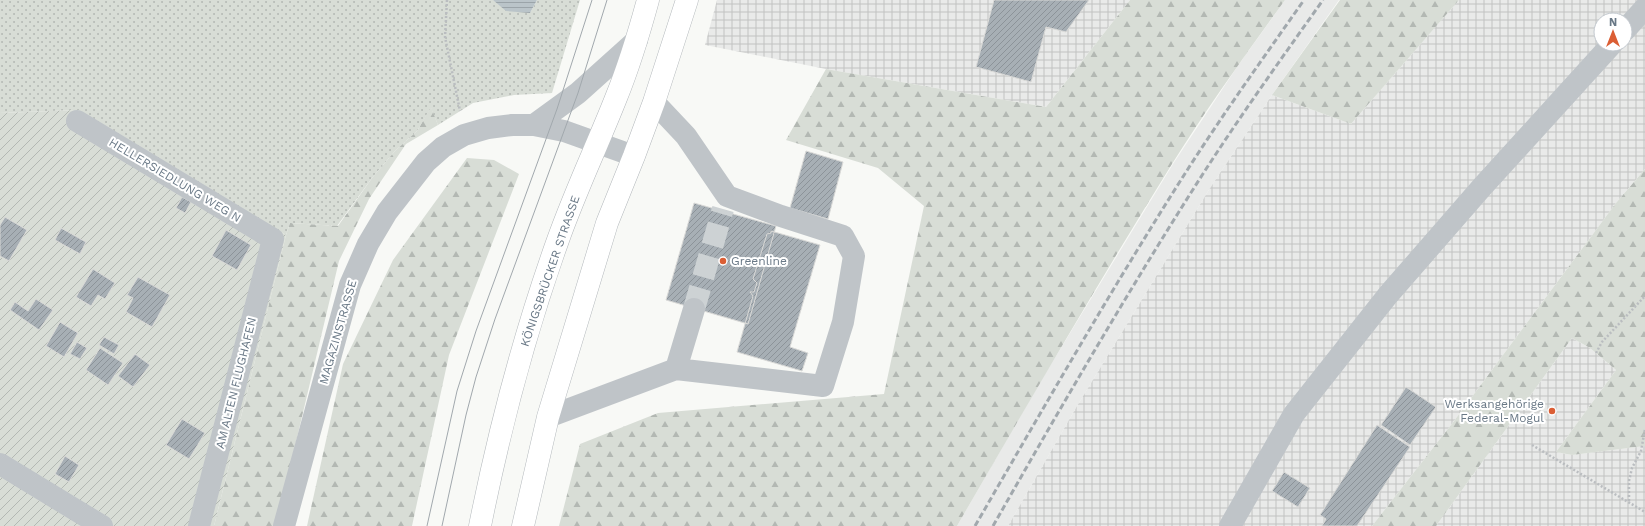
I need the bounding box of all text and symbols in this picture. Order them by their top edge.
north arrow [1593,12,1633,52]
text: N [1609,16,1617,29]
street label: HELLERSIEDLUNG WEG N [107,135,243,225]
street label: KÖNIGSBRÜCKER STRASSE [518,193,583,348]
place label: Greenline [731,254,787,268]
marker: Greenline [718,256,728,266]
street label: MAGAZINSTRASSE [316,278,360,386]
street label: AM ALTEN FLUGHAFEN [213,316,259,450]
place label: Werksangehörige Federal-Mogul [1445,397,1544,425]
marker: Werksangehörige Federal-Mogul [1547,406,1557,416]

